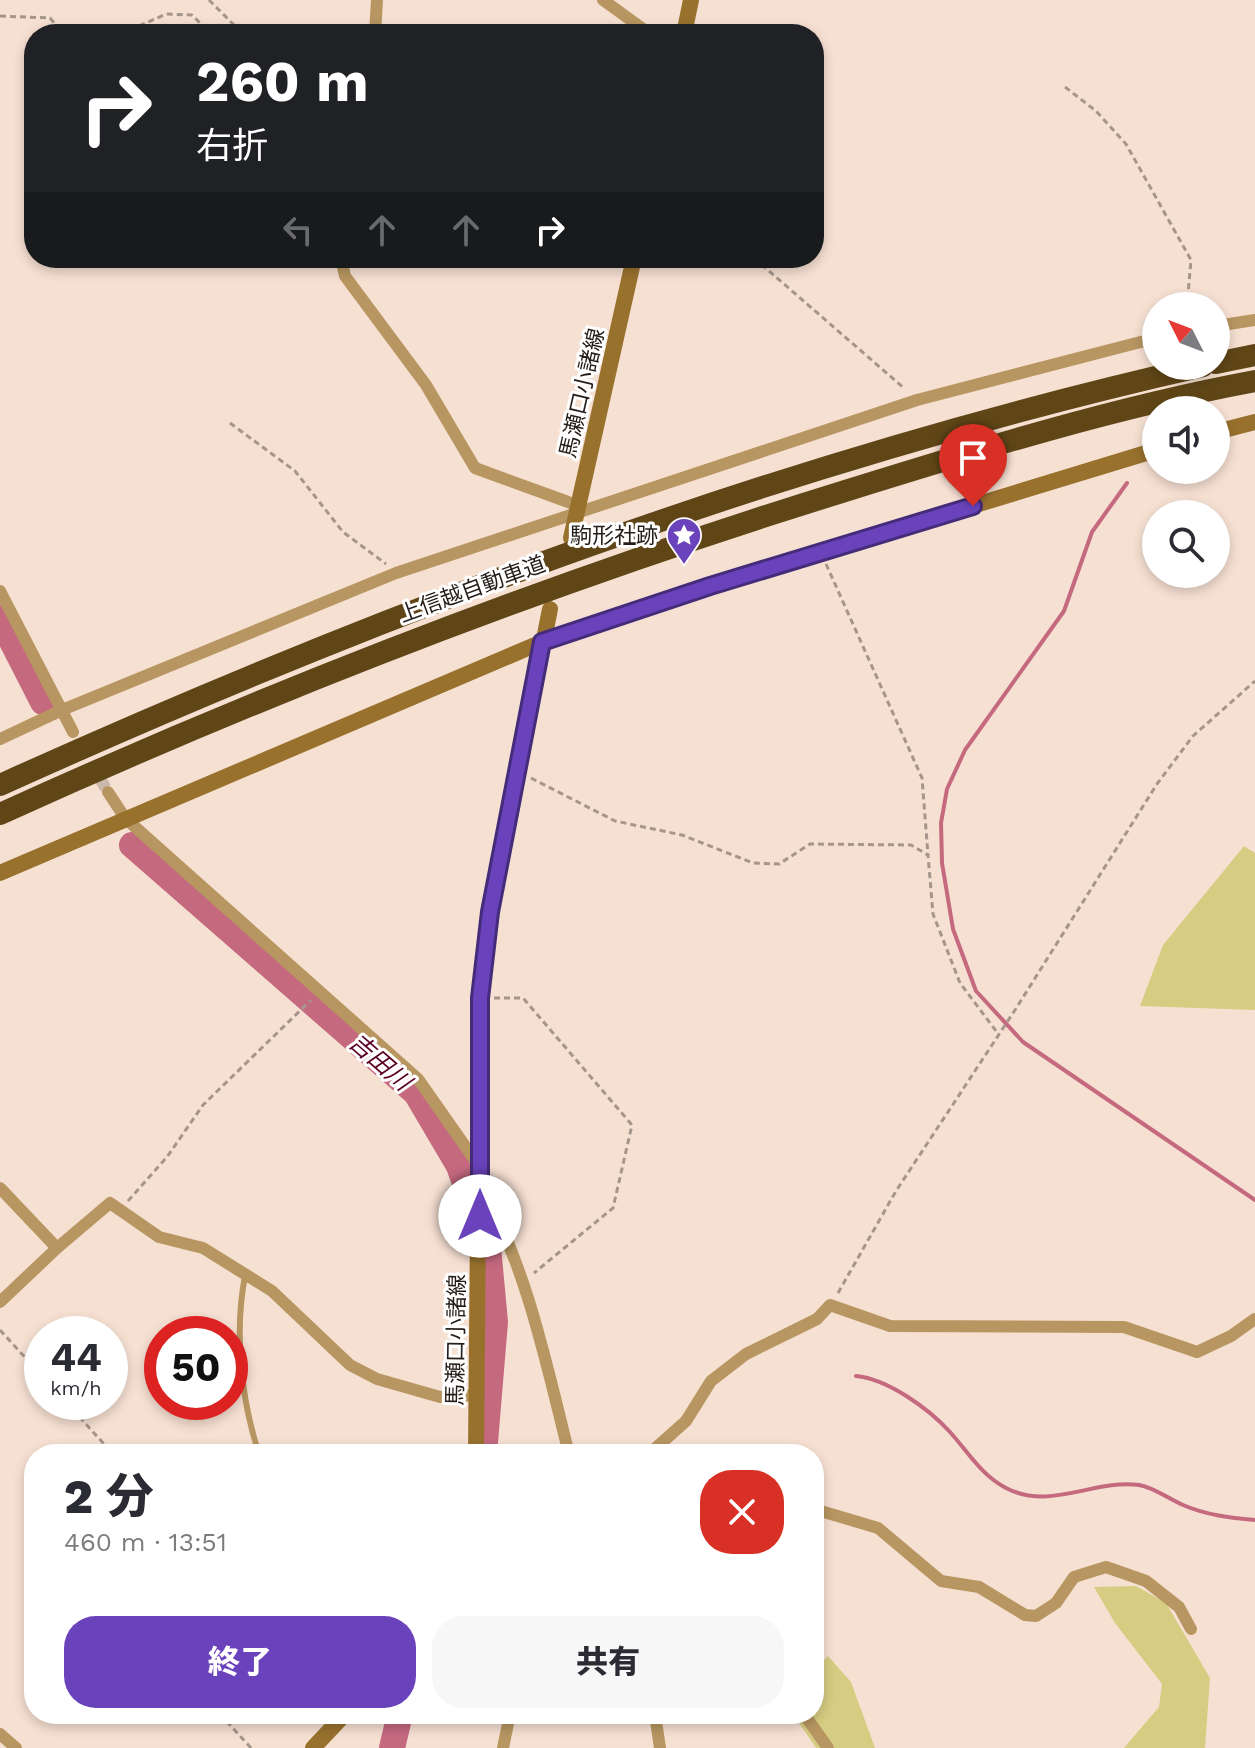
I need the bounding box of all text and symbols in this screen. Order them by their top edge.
text: 260 m [196,49,369,115]
icon: right [64,56,168,160]
text: 右折 [196,125,268,167]
icon: left [276,208,320,252]
icon: ahead [360,208,404,252]
icon: ahead [444,208,488,252]
icon: right [528,208,572,252]
north arrow [1142,292,1230,380]
map controls [1142,292,1230,588]
street label: 馬瀬口小諸線 [555,326,609,460]
button: sound [1142,396,1230,484]
pin [939,424,1007,506]
icon: arrive [951,436,995,480]
button: search [1142,500,1230,588]
place icon: 駒形社跡 [665,516,703,566]
place label: 駒形社跡 [570,523,658,548]
street label: 上信越自動車道 [395,551,549,627]
water label: 吉田川 [344,1028,419,1098]
position arrow [438,1174,522,1258]
street label: 馬瀬口小諸線 [442,1274,470,1406]
speed limit sign: 50 [144,1316,248,1420]
text: 44 [50,1334,102,1381]
text: km/h [50,1376,102,1400]
text: 2 分 [64,1468,154,1525]
button: close [700,1470,784,1554]
text: 460 m · 13:51 [64,1527,227,1557]
button: 終了 [64,1616,416,1708]
button: 共有 [432,1616,784,1708]

